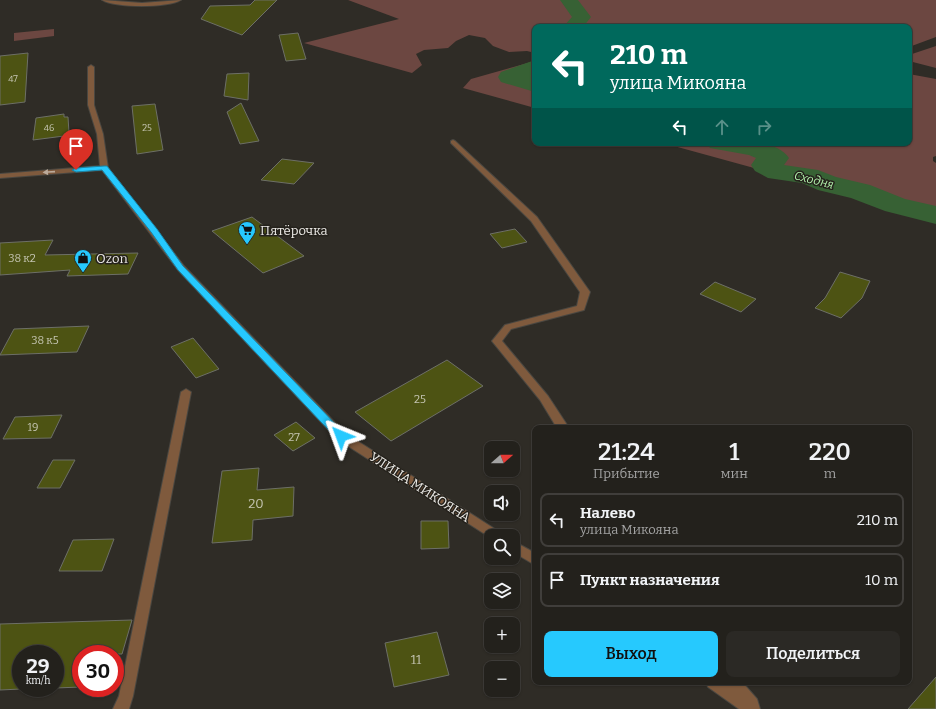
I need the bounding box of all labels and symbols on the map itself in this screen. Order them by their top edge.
house number: 47 [8,74,18,84]
house number: 46 [44,123,54,133]
house number: 25 [142,123,152,133]
pin [59,129,93,170]
one-way arrow [43,168,55,175]
water label: Сходня [793,168,835,192]
supermarket icon: Пятёрочка [237,220,257,245]
place label: Пятёрочка [260,223,328,238]
shop icon: Ozon [73,248,93,273]
place label: Ozon [96,251,128,266]
house number: 38 к2 [8,252,36,265]
house number: 38 к5 [31,334,59,347]
house number: 25 [414,393,426,406]
position arrow [320,415,362,457]
house number: 19 [28,421,38,434]
house number: 27 [288,431,300,444]
north arrow [484,441,520,477]
street label: УЛИЦА МИКОЯНА [367,449,474,526]
house number: 20 [248,496,264,511]
speed limit sign: 30 [72,645,124,697]
house number: 11 [411,652,422,667]

